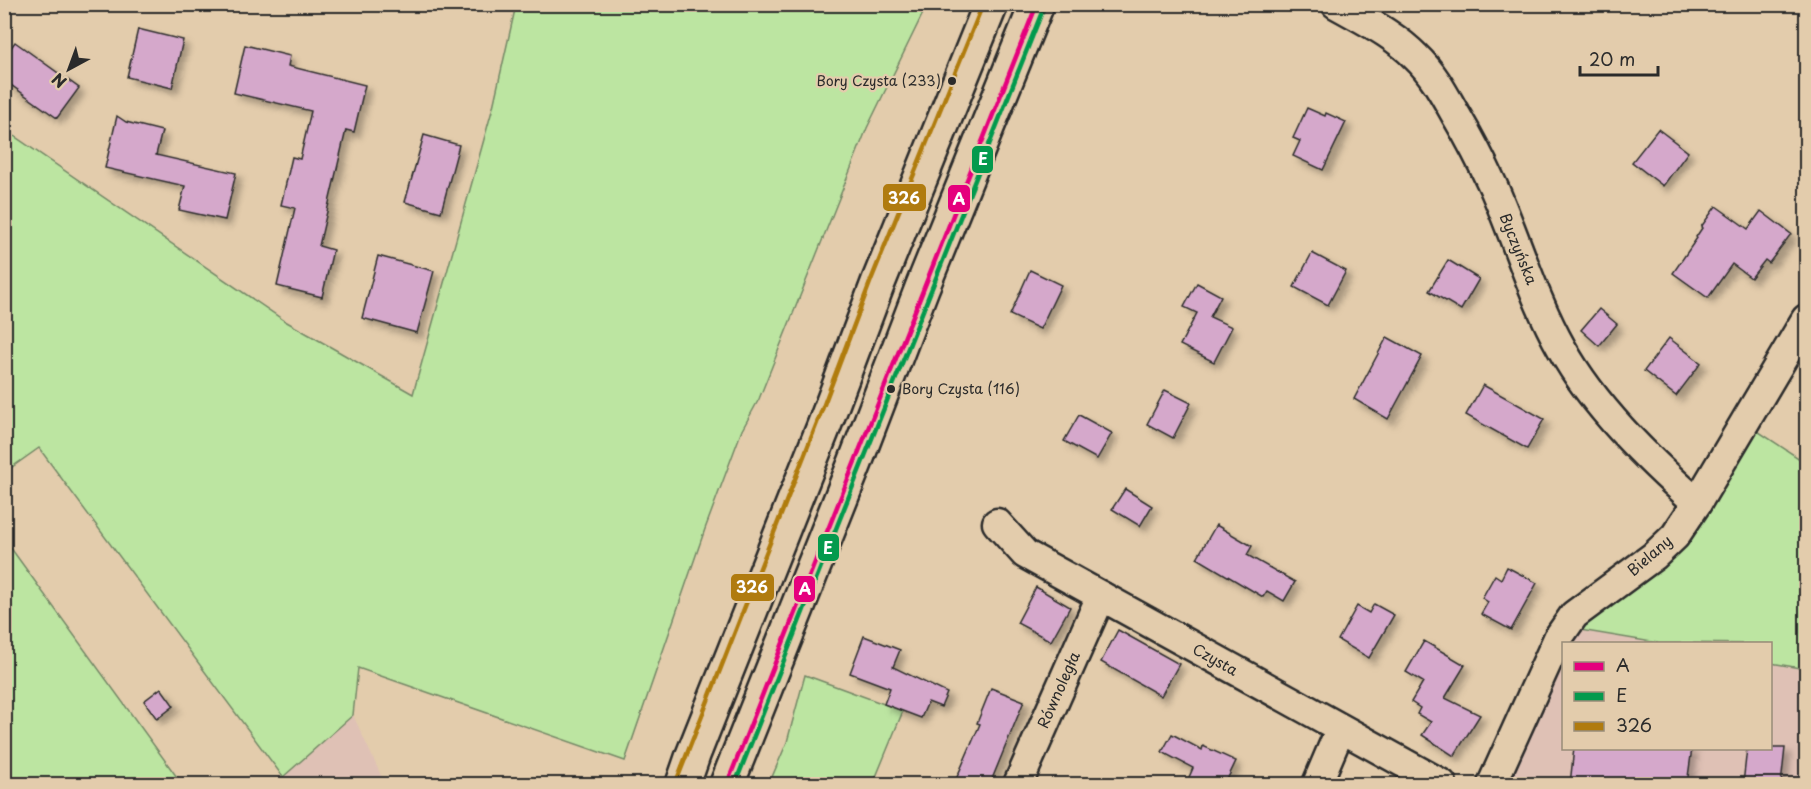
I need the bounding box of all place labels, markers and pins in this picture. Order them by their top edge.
place label: Bory Czysta (233) [816,70,941,91]
marker: Bory Czysta (233) [946,75,958,87]
place label: Bory Czysta (116) [902,378,1020,399]
marker: Bory Czysta (116) [885,383,897,395]

